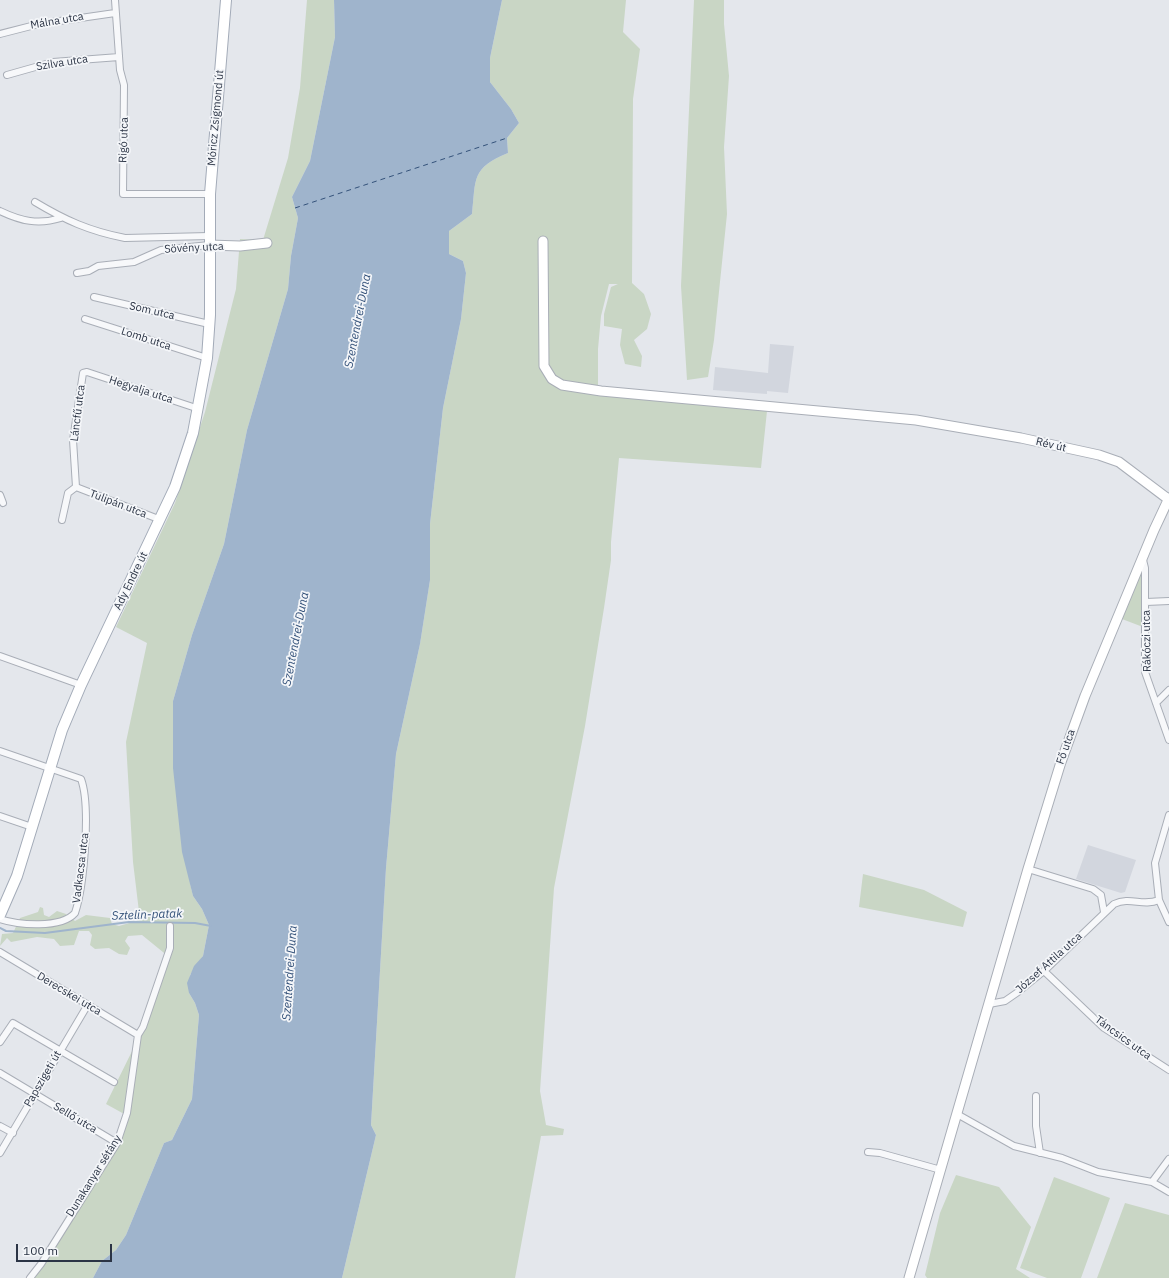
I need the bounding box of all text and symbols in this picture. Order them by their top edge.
street label: Málna utca [29,10,85,32]
street label: Szilva utca [35,52,89,74]
street label: Móricz Zsigmond út [205,69,227,167]
street label: Rigó utca [117,117,131,163]
street label: Sövény utca [164,240,224,256]
water label: Szentendrei-Duna [342,273,374,369]
street label: Som utca [128,299,176,323]
street label: Lomb utca [119,325,173,353]
street label: Hegyalja utca [107,373,175,407]
street label: Láncfű utca [68,384,88,442]
street label: Rév út [1034,435,1068,455]
street label: Tulipán utca [87,487,149,521]
street label: Ady Endre út [111,550,151,612]
water label: Szentendrei-Duna [280,591,312,687]
street label: Rákóczi utca [1140,610,1154,672]
street label: Fő utca [1054,728,1078,766]
street label: Vadkacsa utca [70,832,92,904]
water label: Sztelin-patak [111,907,183,923]
water label: Szentendrei-Duna [279,925,301,1021]
street label: József Attila utca [1013,930,1085,996]
street label: Derecskei utca [34,970,104,1018]
street label: Táncsics utca [1092,1013,1154,1063]
street label: Papszigeti út [22,1048,64,1110]
street label: Sellő utca [51,1100,99,1136]
street label: Dunakanyar sétány [63,1133,125,1219]
scale bar [18,1236,114,1262]
text: 100 m [23,1243,58,1258]

